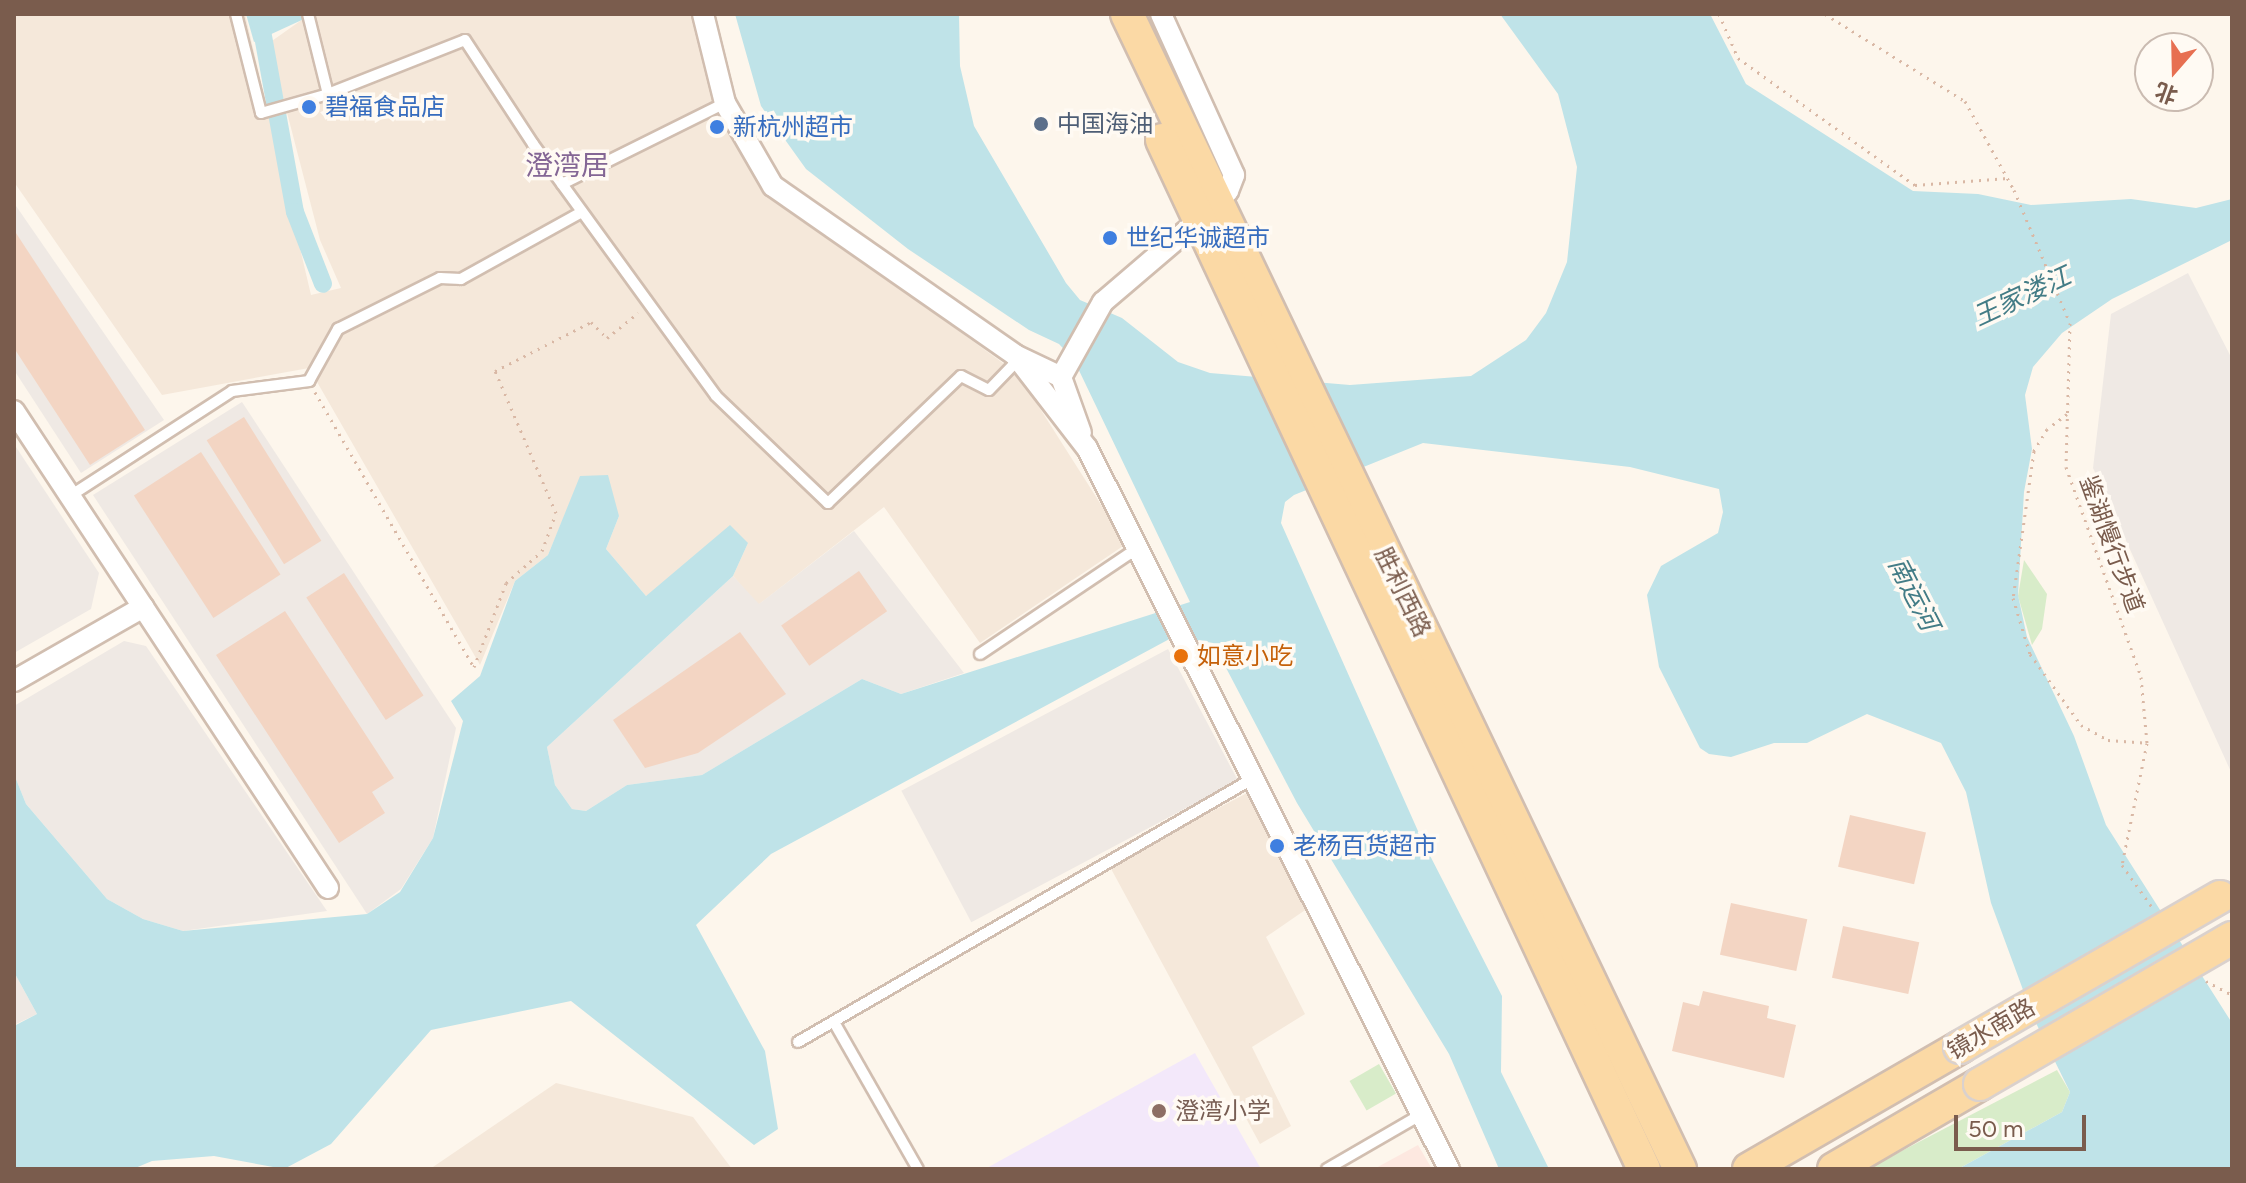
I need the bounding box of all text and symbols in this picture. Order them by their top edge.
north arrow [2134,32,2214,112]
text: 北 [2151,77,2181,110]
place label: 碧福食品店 [325,93,445,121]
marker: 碧福食品店 [300,98,318,116]
place label: 中国海油 [1057,110,1153,138]
place label: 新杭州超市 [733,113,853,141]
marker: 中国海油 [1032,115,1050,133]
marker: 新杭州超市 [708,118,726,136]
district label: 澄湾居 [525,148,609,182]
place label: 世纪华诚超市 [1126,224,1270,252]
marker: 世纪华诚超市 [1101,229,1119,247]
water label: 王家溇江 [1968,261,2076,333]
street label: 鉴湖慢行步道 [2074,471,2150,617]
street label: 胜利西路 [1369,543,1437,641]
water label: 南运河 [1881,552,1945,636]
place label: 如意小吃 [1197,642,1293,670]
marker: 如意小吃 [1172,647,1190,665]
place label: 老杨百货超市 [1293,832,1437,860]
marker: 老杨百货超市 [1268,837,1286,855]
street label: 镜水南路 [1942,993,2040,1065]
place label: 澄湾小学 [1175,1097,1271,1125]
scale bar [1958,1099,2090,1149]
marker: 澄湾小学 [1150,1102,1168,1120]
text: 50 m [1968,1114,2024,1143]

